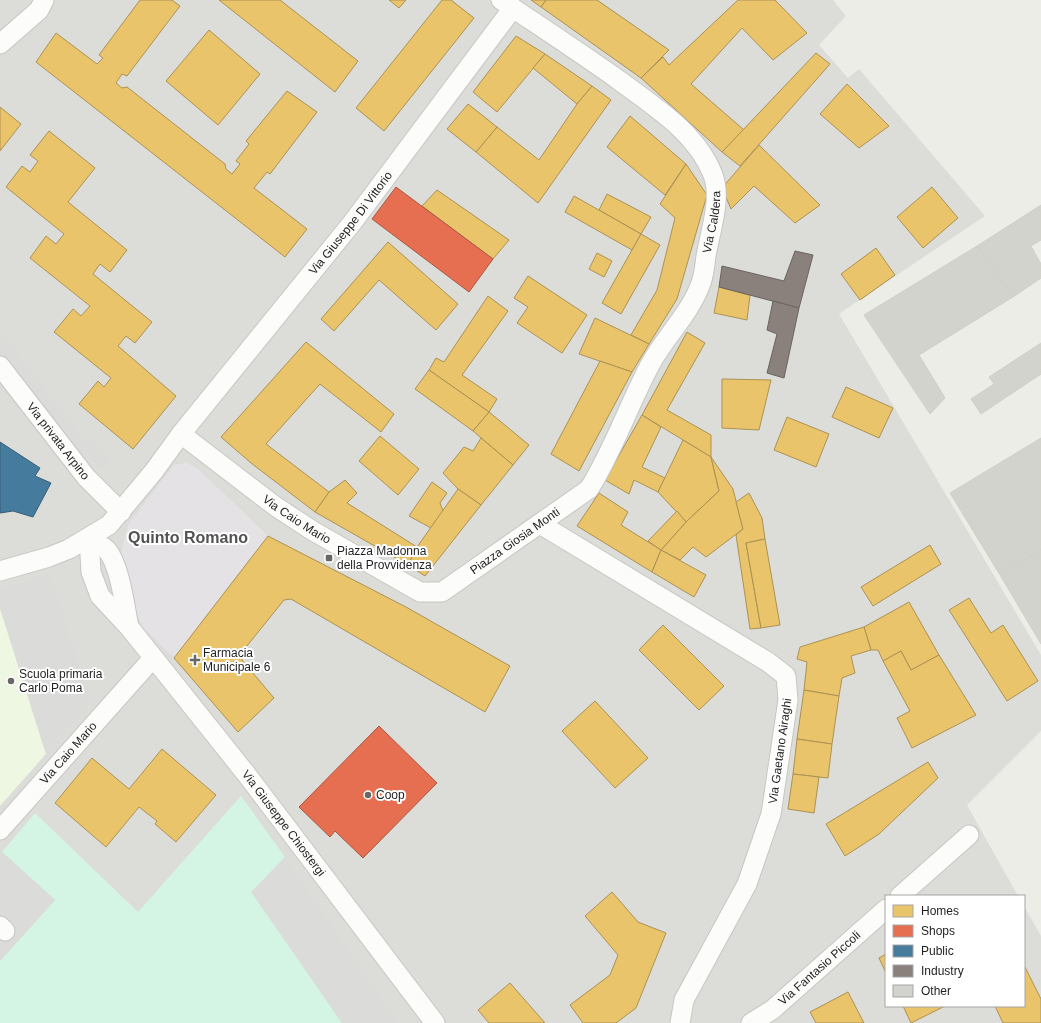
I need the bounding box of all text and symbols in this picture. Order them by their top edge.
street label: Via Giuseppe Di Vittorio [306,168,395,277]
street label: Via Caldera [700,190,723,254]
street label: Via privata Arpino [24,400,93,483]
street label: Via Caio Mario [260,492,334,547]
street label: Piazza Giosia Monti [467,505,562,577]
district label: Quinto Romano [128,529,248,546]
place label: Piazza Madonna della Provvidenza [337,544,432,572]
marker: Piazza Madonna della Provvidenza [324,553,334,563]
place label: Farmacia Municipale 6 [203,646,271,674]
marker: Farmacia Municipale 6 [190,655,200,665]
place label: Scuola primaria Carlo Poma [19,667,103,695]
marker: Scuola primaria Carlo Poma [6,676,16,686]
street label: Via Gaetano Airaghi [766,697,794,805]
street label: Via Caio Mario [37,719,100,787]
street label: Via Giuseppe Chiostergi [239,767,328,879]
place label: Coop [376,788,405,802]
marker: Coop [363,790,373,800]
legend [885,895,1025,1007]
text: Homes [921,904,959,918]
text: Shops [921,924,955,938]
street label: Via Fantasio Piccoli [776,928,863,1008]
text: Public [921,944,954,958]
text: Industry [921,964,964,978]
text: Other [921,984,951,998]

